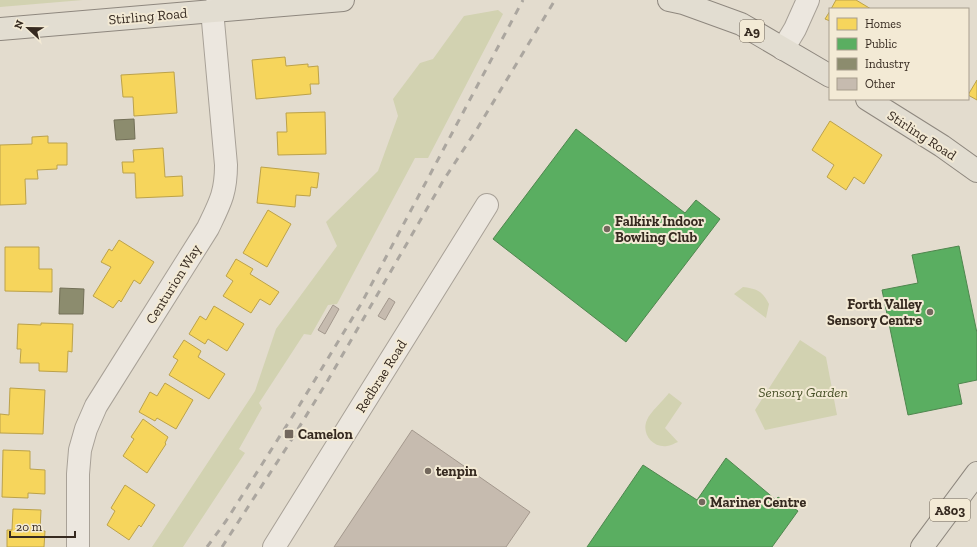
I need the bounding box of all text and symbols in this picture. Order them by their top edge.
street label: Stirling Road [108,5,188,28]
north arrow [8,8,48,48]
legend [829,8,969,100]
text: Homes [865,17,901,31]
text: N [12,18,27,31]
road number: A9 [740,20,764,42]
text: Public [865,37,898,51]
text: Industry [865,57,911,71]
text: Other [865,77,896,91]
street label: Stirling Road [884,107,960,164]
place label: Falkirk Indoor Bowling Club [615,213,704,246]
marker: Falkirk Indoor Bowling Club [602,224,612,234]
street label: Centurion Way [142,241,205,327]
place label: Forth Valley Sensory Centre [827,296,923,329]
marker: Forth Valley Sensory Centre [925,307,935,317]
street label: Redbrae Road [352,336,411,416]
park label: Sensory Garden [758,384,848,401]
place label: Camelon [298,426,353,443]
marker: Camelon [283,428,295,440]
place label: tenpin [436,463,478,480]
marker: tenpin [423,466,433,476]
place label: Mariner Centre [710,494,806,511]
marker: Mariner Centre [697,497,707,507]
road number: A803 [930,499,970,521]
scale bar [10,513,75,539]
text: 20 m [16,520,43,534]

